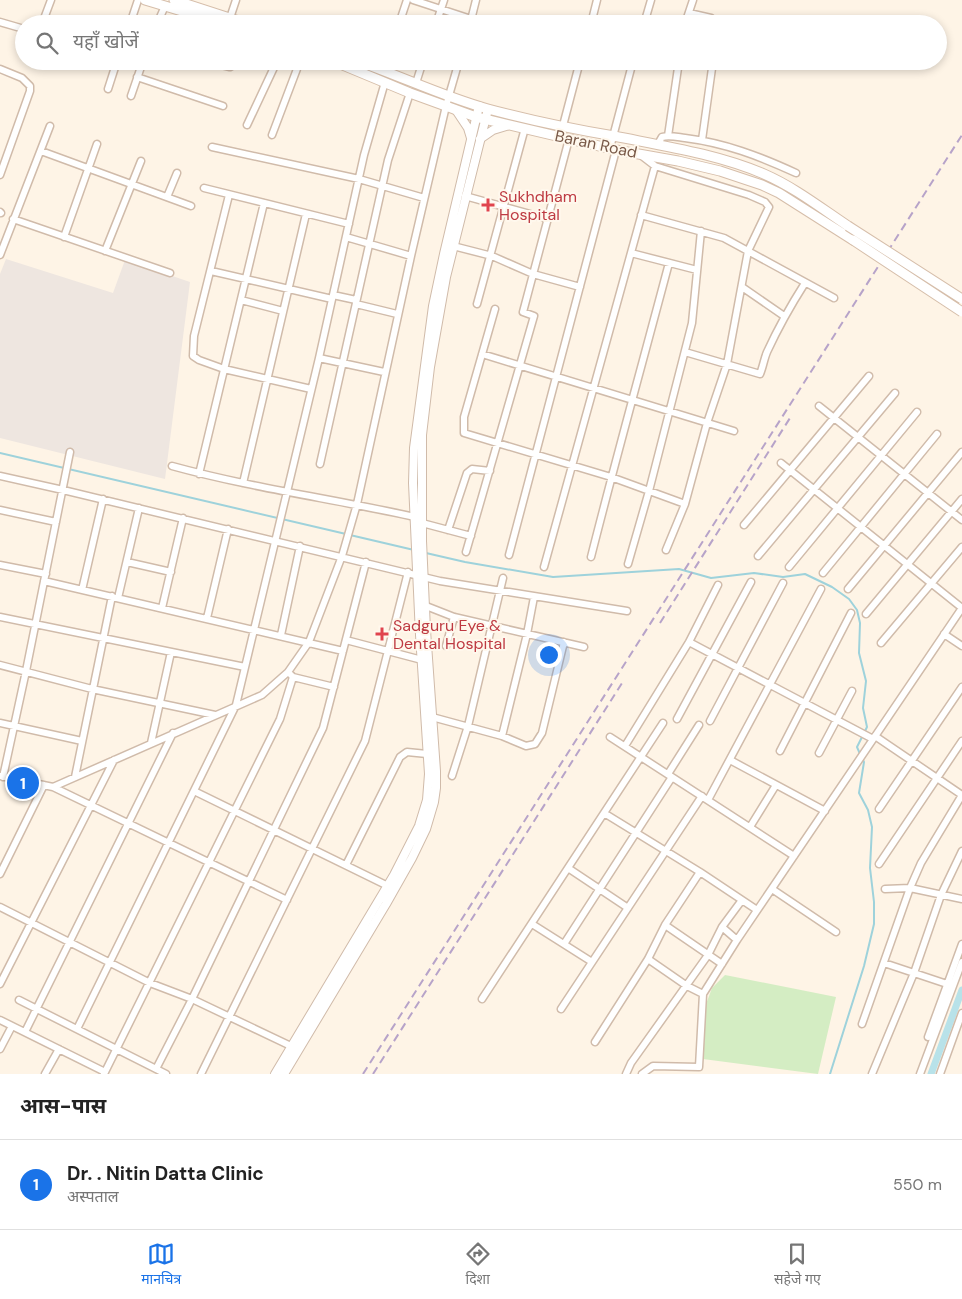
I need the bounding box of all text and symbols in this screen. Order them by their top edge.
search box [15,15,947,70]
icon: search [33,29,61,57]
text: यहाँ खोजें [73,29,139,54]
street label: Baran Road [553,125,639,163]
place label: Sukhdham Hospital [499,186,577,225]
marker: Sukhdham Hospital [481,198,495,212]
place label: Sadguru Eye & Dental Hospital [393,615,506,654]
marker: Sadguru Eye & Dental Hospital [375,627,389,641]
your location [536,642,562,668]
pin: 1 [7,764,39,802]
text: आस-पास [20,1092,106,1120]
text: Dr. . Nitin Datta Clinic [67,1161,264,1186]
text: 1 [33,1174,39,1195]
text: 550 m [893,1174,942,1195]
text: अस्पताल [67,1186,119,1207]
tab: मानचित्र [141,1240,181,1290]
tab: दिशा [464,1240,492,1290]
tab: सहेजे गए [774,1240,821,1290]

